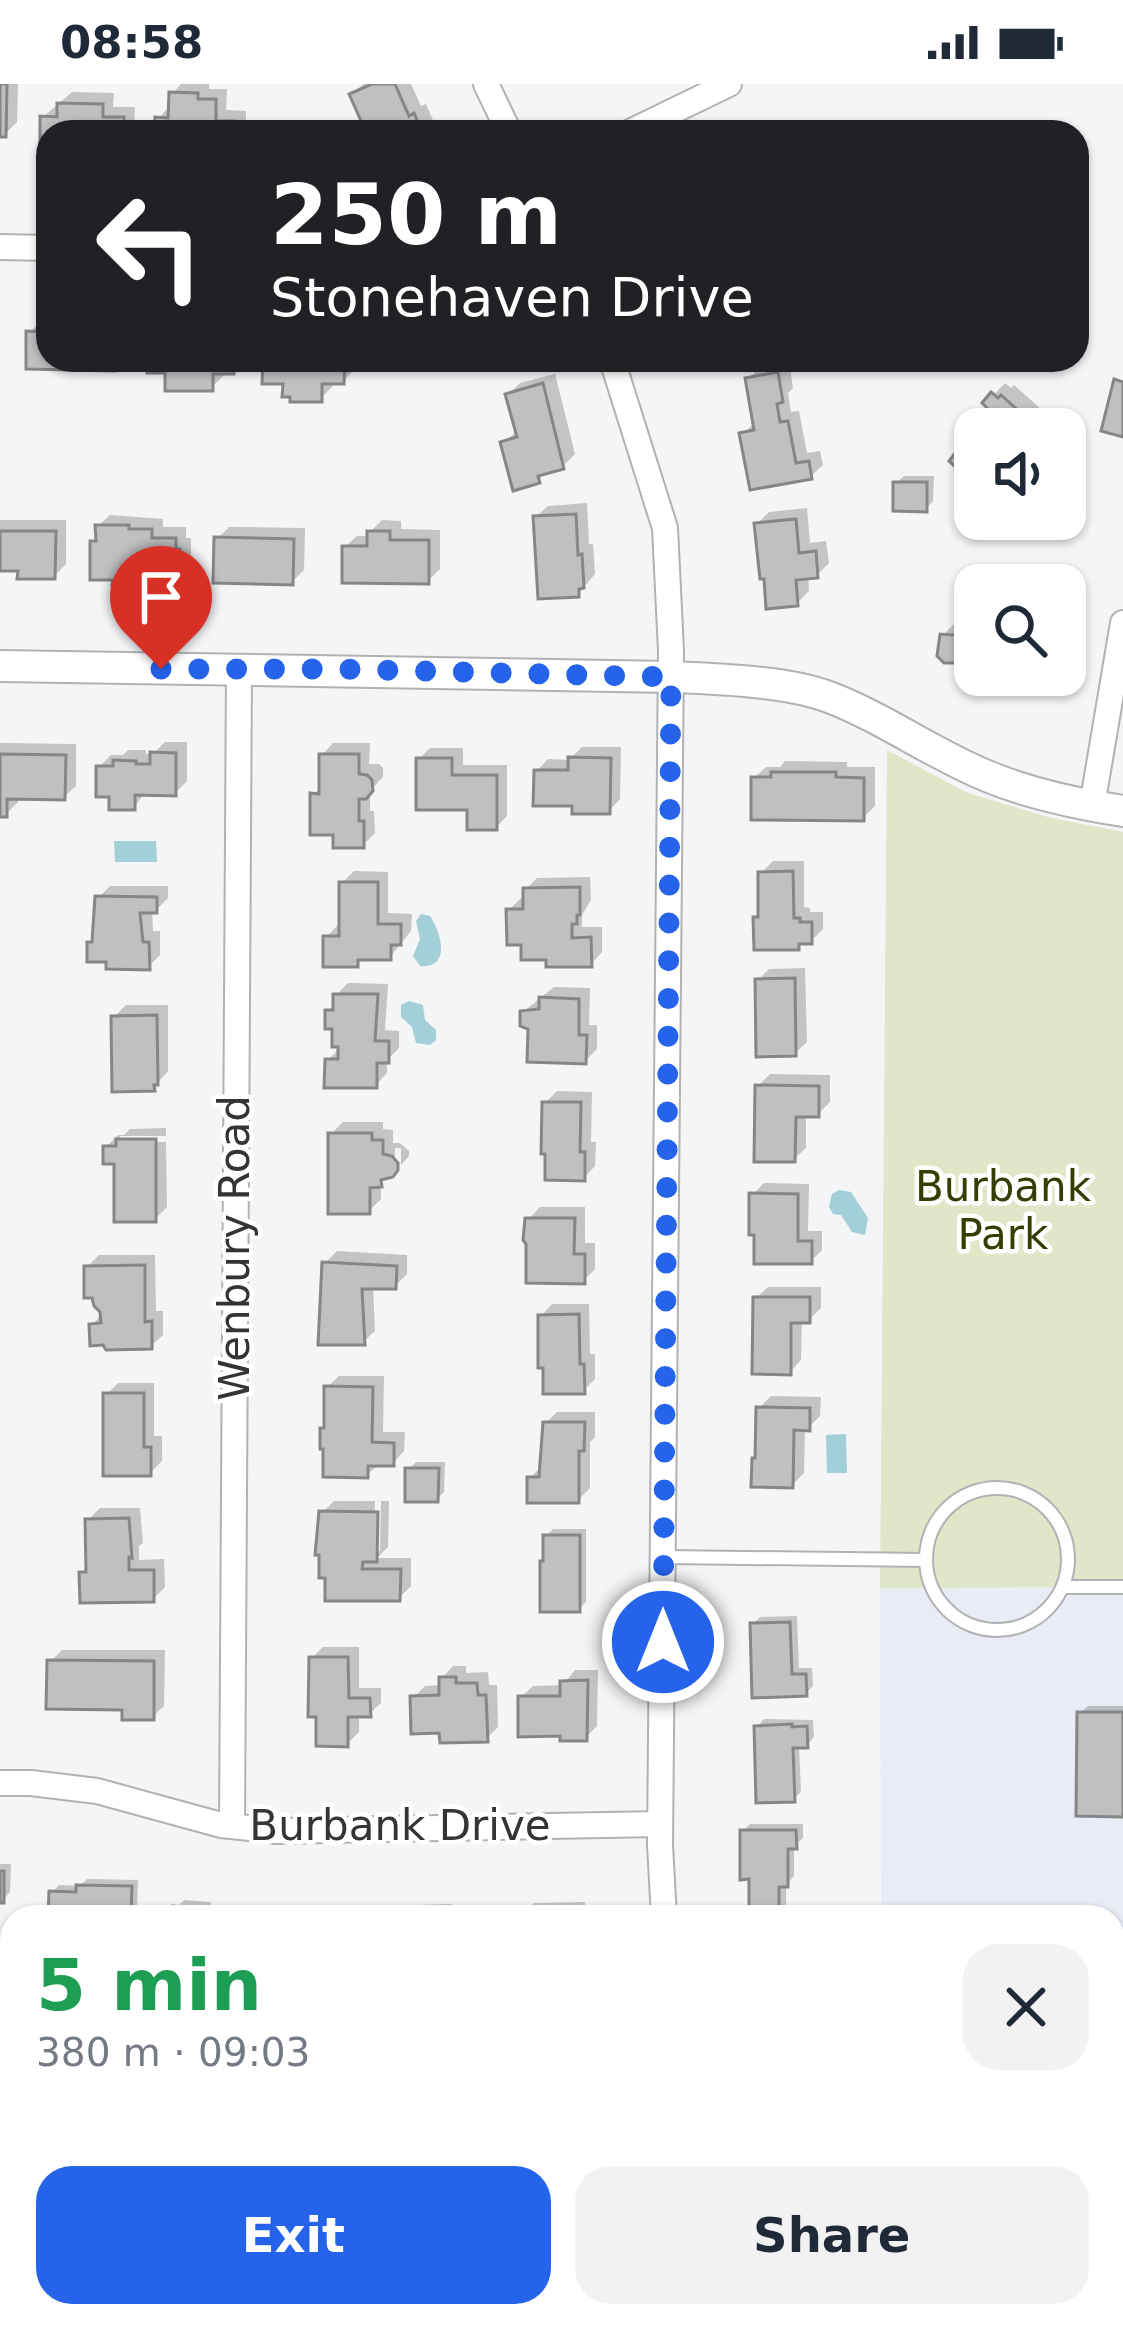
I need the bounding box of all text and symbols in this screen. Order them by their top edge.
text: 08:58 [60,16,203,69]
text: 250 m [270,166,562,264]
icon: left [72,168,228,324]
text: Stonehaven Drive [270,266,754,329]
map controls [954,408,1086,696]
button: sound [954,408,1086,540]
pin [110,546,212,669]
icon: arrive [128,564,194,630]
button: search [954,564,1086,696]
street label: Wenbury Road [210,1095,259,1401]
park label: Burbank Park [915,1162,1092,1259]
position arrow [600,1579,726,1705]
street label: Burbank Drive [249,1801,551,1850]
text: 5 min [36,1943,262,2027]
button: close [963,1944,1089,2070]
text: 380 m · 09:03 [36,2030,310,2075]
button: Exit [36,2166,551,2304]
button: Share [575,2166,1089,2304]

